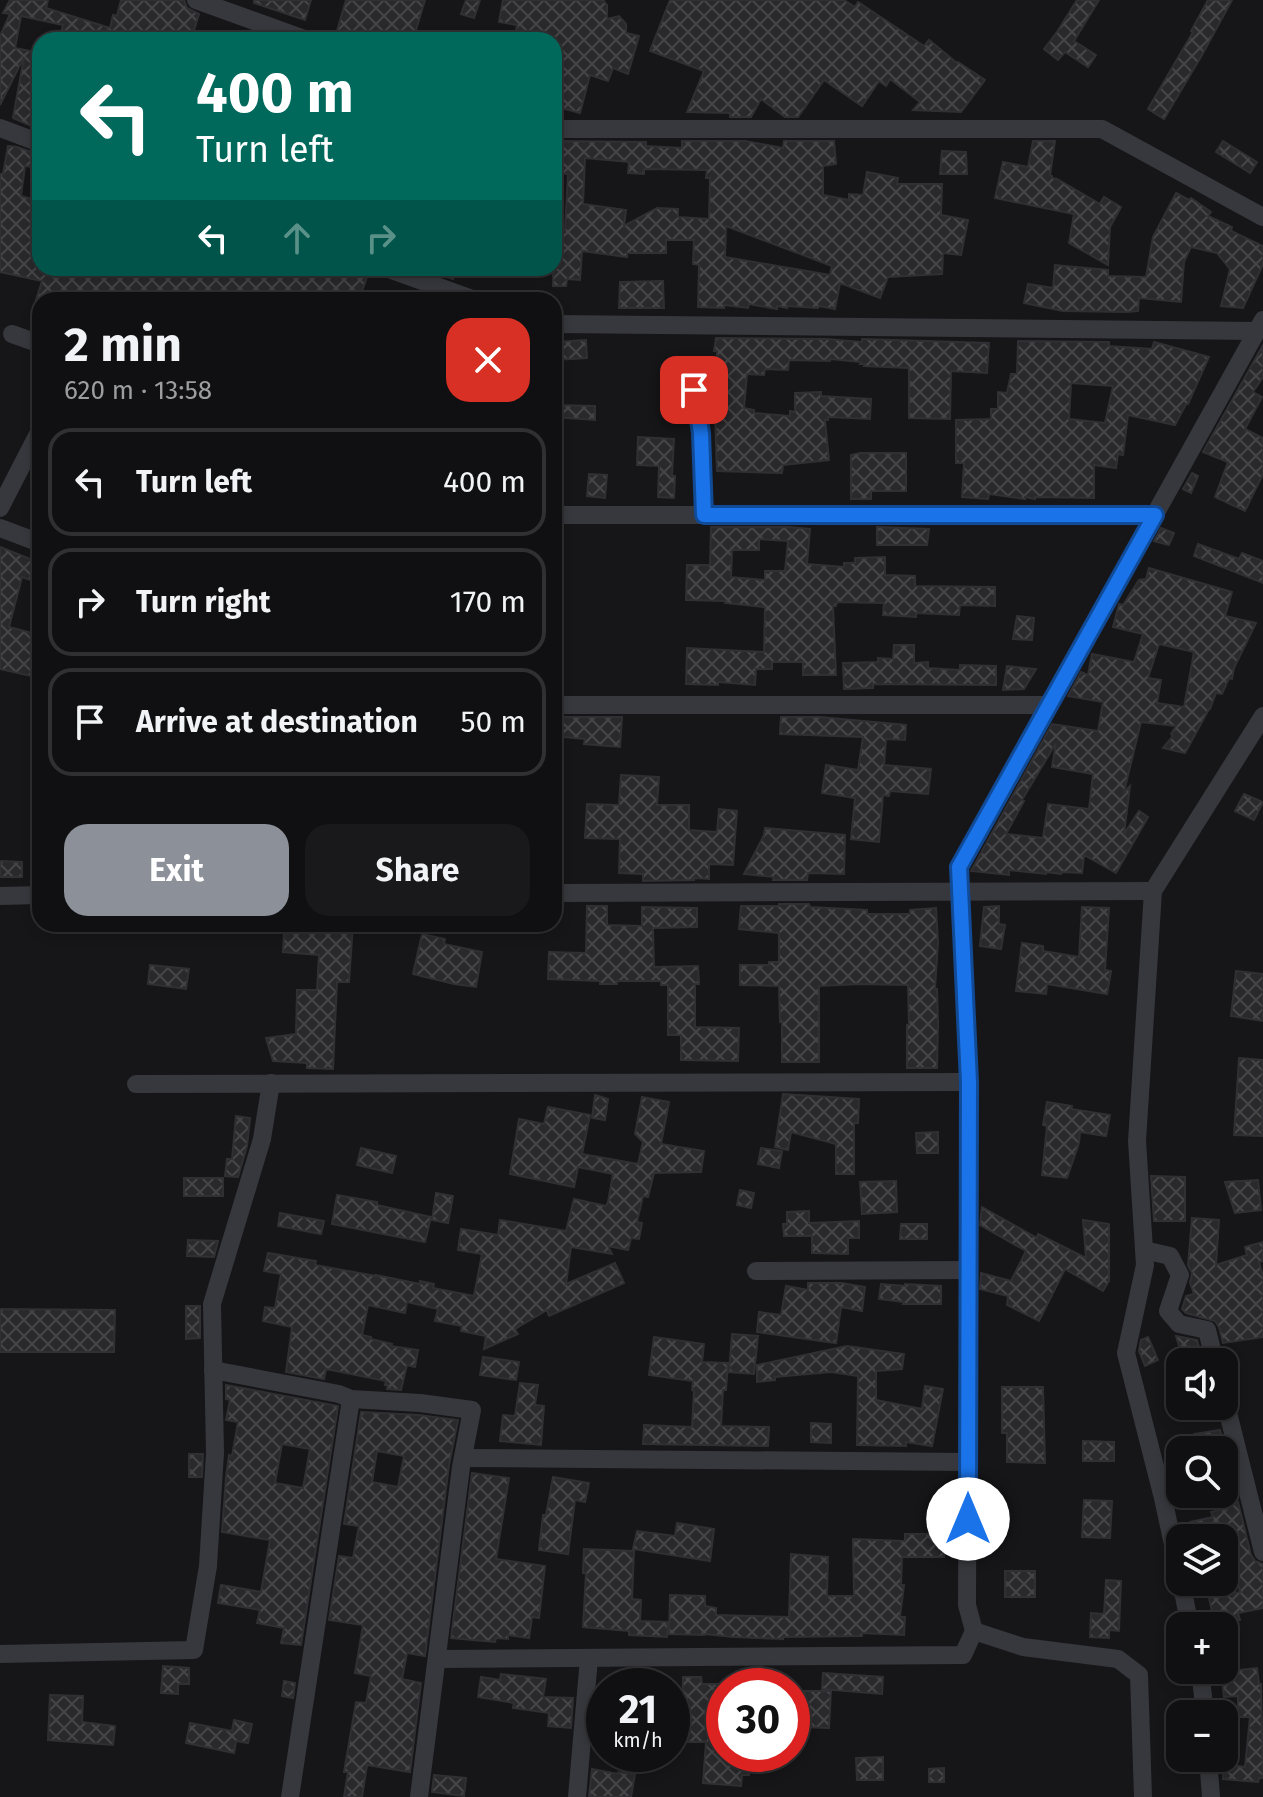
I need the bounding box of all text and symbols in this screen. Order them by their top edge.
text: 400 m [196,60,354,127]
icon: left [64,64,168,168]
text: Turn left [196,128,334,172]
icon: left [191,216,235,260]
icon: ahead [275,216,319,260]
icon: right [359,216,403,260]
text: 2 min [64,316,182,374]
button: close [446,318,530,402]
pin [660,356,728,424]
icon: arrive [672,368,716,412]
text: 620 m · 13:58 [64,375,212,406]
icon: left [68,460,112,504]
text: Turn left [136,464,252,500]
text: 400 m [443,464,526,500]
icon: right [68,580,112,624]
text: Turn right [136,584,271,620]
text: 170 m [450,584,526,620]
icon: arrive [68,700,112,744]
text: Arrive at destination [136,704,418,740]
text: 50 m [461,704,526,740]
button: Exit [64,824,289,916]
button: Share [305,824,530,916]
map controls [1166,1348,1238,1772]
button: sound [1166,1348,1238,1420]
button: search [1166,1436,1238,1508]
position arrow [926,1477,1010,1561]
button: layers [1166,1524,1238,1596]
button: + [1166,1612,1238,1684]
speed limit sign: 30 [706,1668,810,1772]
text: 21 [619,1686,657,1734]
button: − [1166,1700,1238,1772]
text: km/h [613,1728,663,1752]

